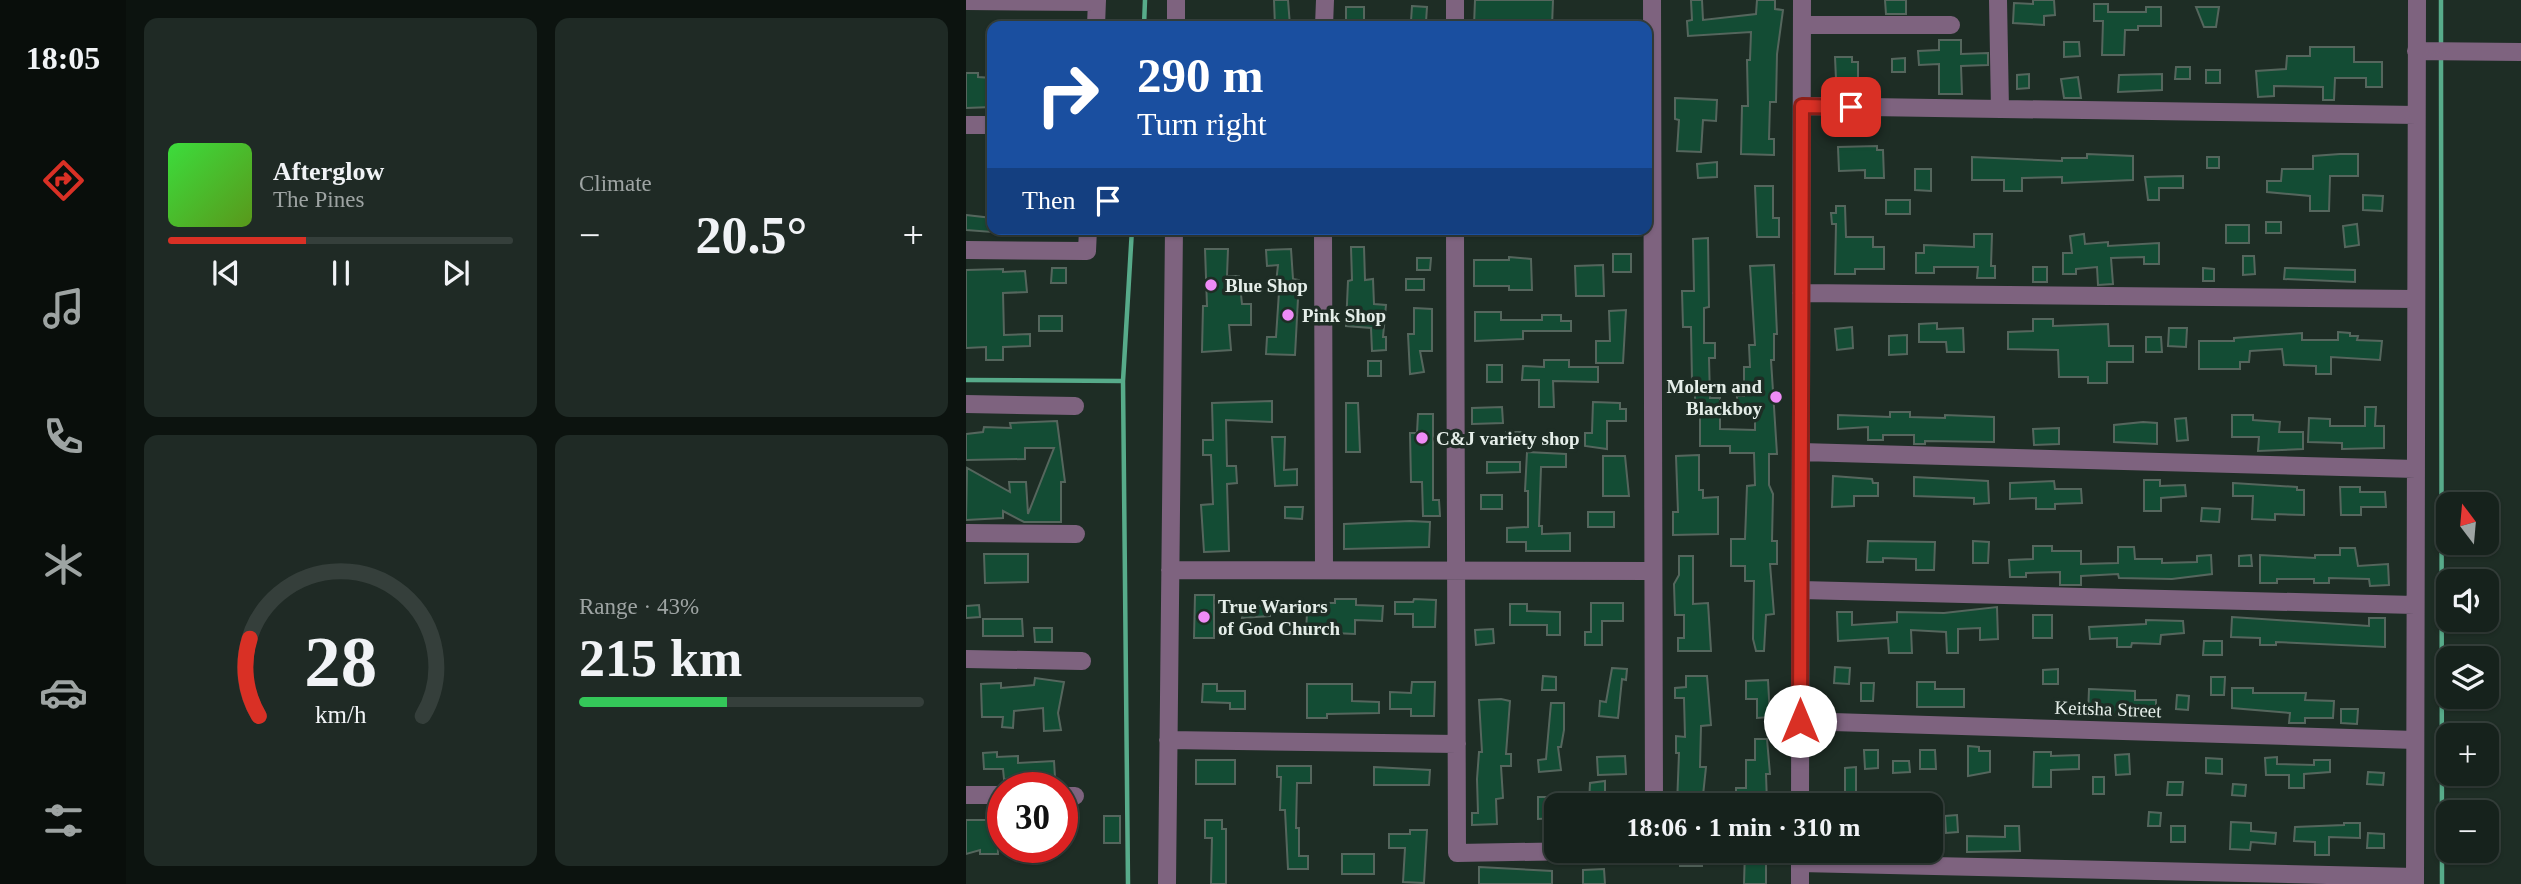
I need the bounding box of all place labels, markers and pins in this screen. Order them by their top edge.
pin [1821,77,1881,137]
place label: Blue Shop [1225,275,1308,296]
marker: Blue Shop [1203,277,1219,293]
place label: Pink Shop [1302,305,1386,326]
marker: Pink Shop [1280,307,1296,323]
place label: Molern and Blackboy [1666,376,1762,419]
marker: Molern and Blackboy [1768,389,1784,405]
place label: C&J variety shop [1436,428,1580,449]
marker: C&J variety shop [1414,430,1430,446]
place label: True Wariors of God Church [1218,596,1341,639]
marker: True Wariors of God Church [1196,609,1212,625]

